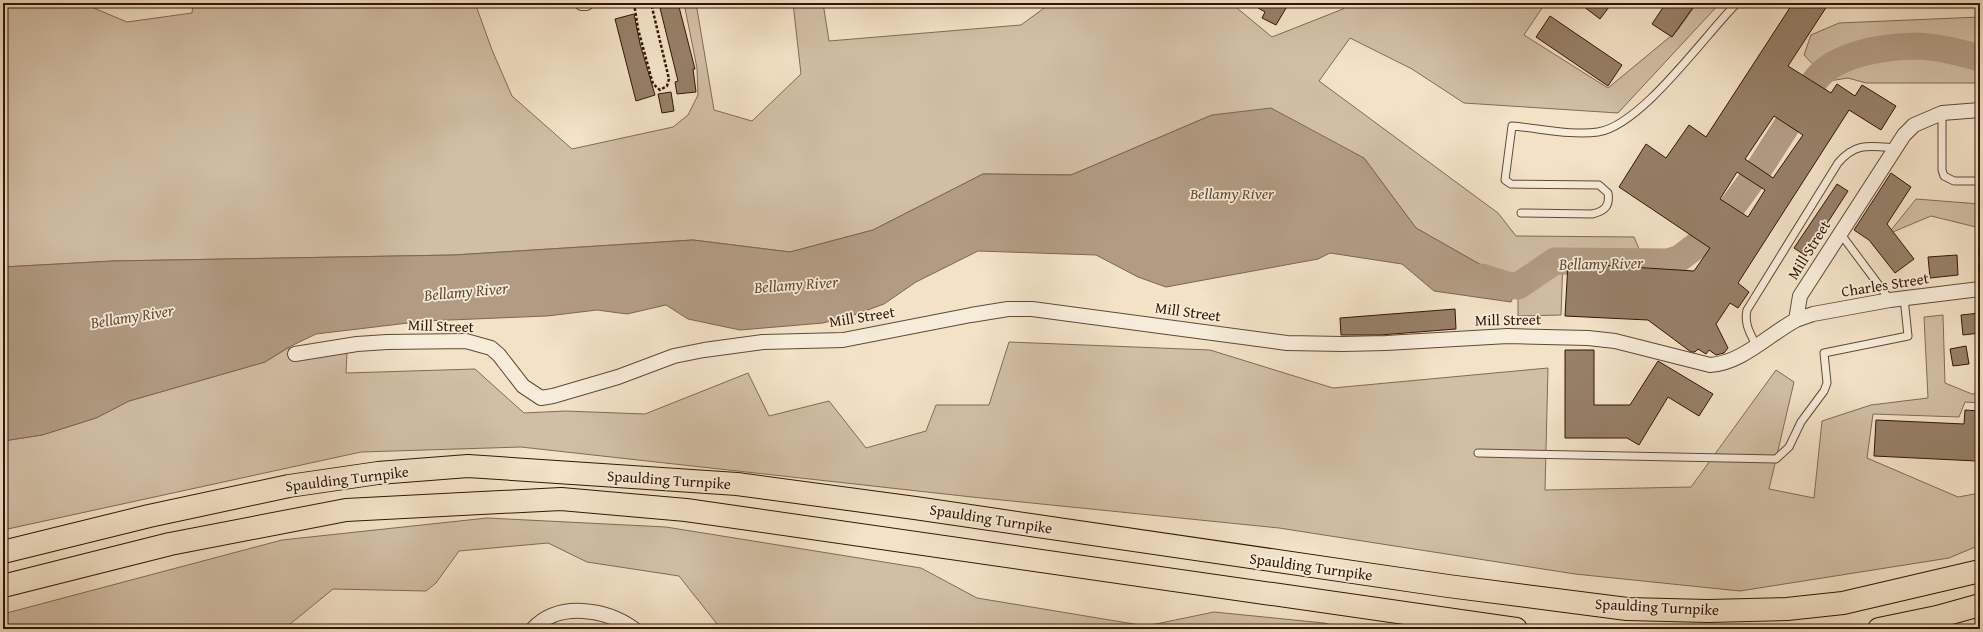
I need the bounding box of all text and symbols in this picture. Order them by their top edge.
water label: Bellamy River [1189,181,1275,205]
street label: Mill Street [1782,216,1835,283]
water label: Bellamy River [1558,250,1644,276]
street label: Charles Street [1840,267,1931,302]
water label: Bellamy River [752,269,840,299]
water label: Bellamy River [422,275,510,307]
water label: Bellamy River [88,297,176,335]
street label: Mill Street [1154,297,1223,327]
street label: Mill Street [828,301,897,332]
street label: Mill Street [1475,308,1542,331]
street label: Mill Street [408,314,475,337]
street label: Spaulding Turnpike [284,461,410,496]
street label: Spaulding Turnpike [606,465,732,494]
street label: Spaulding Turnpike [928,498,1054,539]
street label: Spaulding Turnpike [1248,547,1374,586]
street label: Spaulding Turnpike [1595,593,1720,620]

